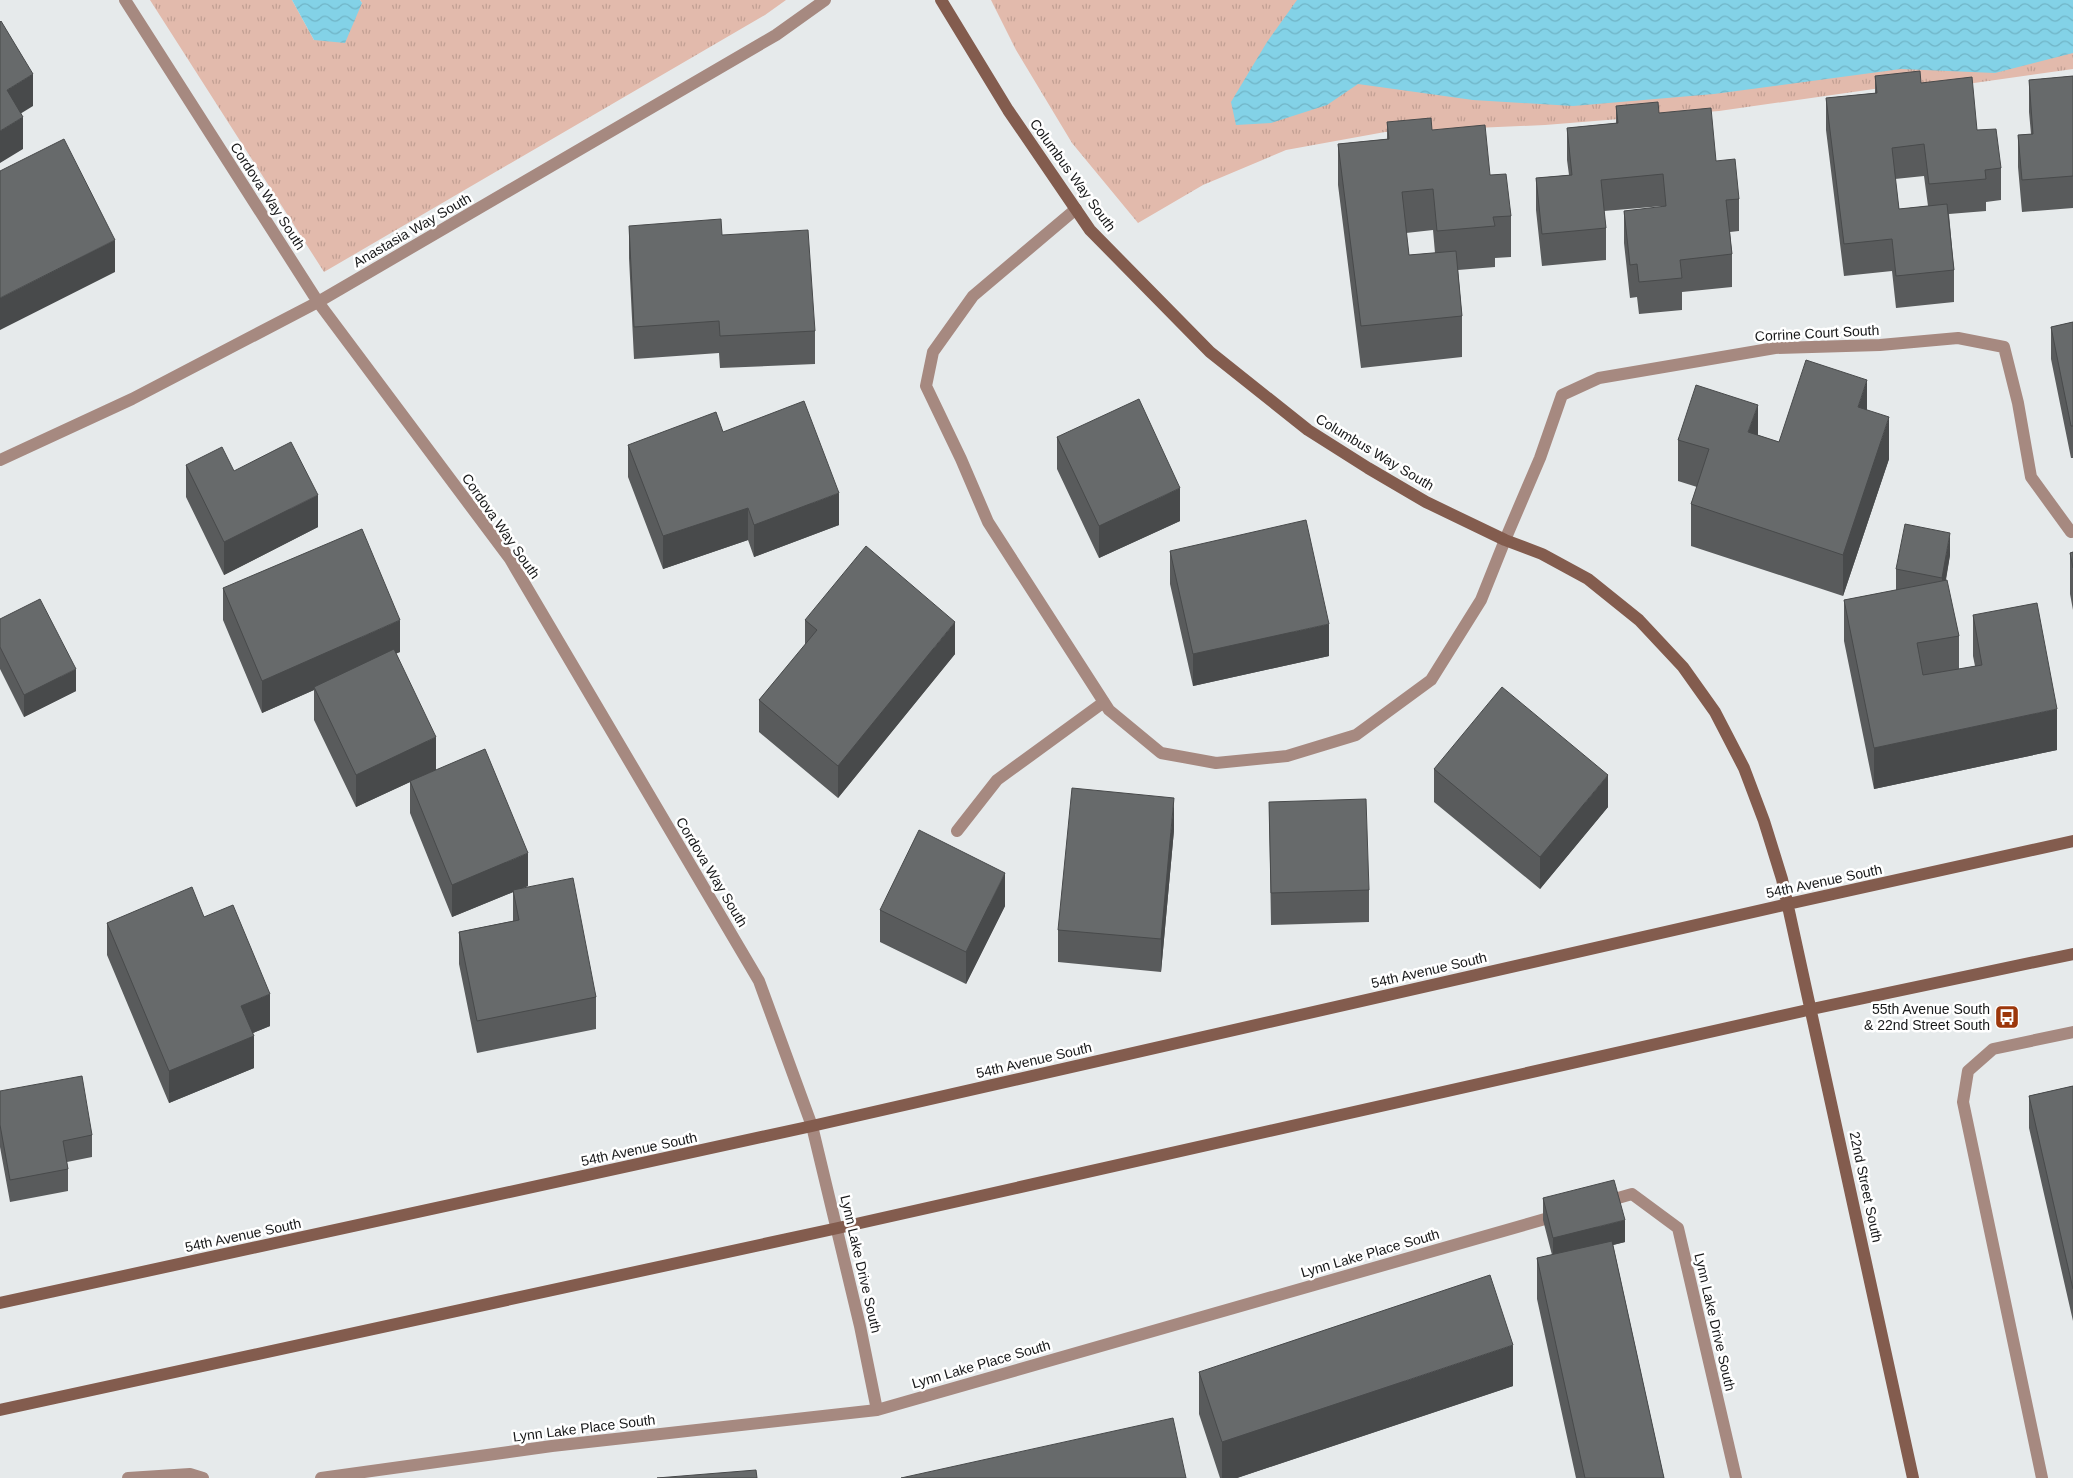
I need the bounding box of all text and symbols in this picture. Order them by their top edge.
street label: Columbus Way South [1027,116,1119,234]
street label: Cordova Way South [227,139,309,253]
street label: Anastasia Way South [350,190,474,270]
street label: Corrine Court South [1754,322,1880,344]
street label: Columbus Way South [1313,410,1437,494]
street label: Cordova Way South [459,470,543,582]
street label: Cordova Way South [673,814,751,930]
street label: 54th Avenue South [1765,861,1883,901]
street label: 54th Avenue South [1370,949,1488,991]
place label: 55th Avenue South & 22nd Street South [1864,1001,1990,1033]
bus stop icon: 55th Avenue South & 22nd Street South [1994,1004,2020,1030]
street label: 54th Avenue South [975,1039,1093,1081]
street label: 54th Avenue South [580,1129,698,1169]
street label: 22nd Street South [1846,1130,1886,1244]
street label: Lynn Lake Drive South [837,1193,885,1335]
street label: 54th Avenue South [184,1215,302,1255]
street label: Lynn Lake Place South [1299,1226,1441,1280]
street label: Lynn Lake Drive South [1691,1251,1739,1393]
street label: Lynn Lake Place South [910,1337,1052,1391]
street label: Lynn Lake Place South [512,1411,656,1445]

